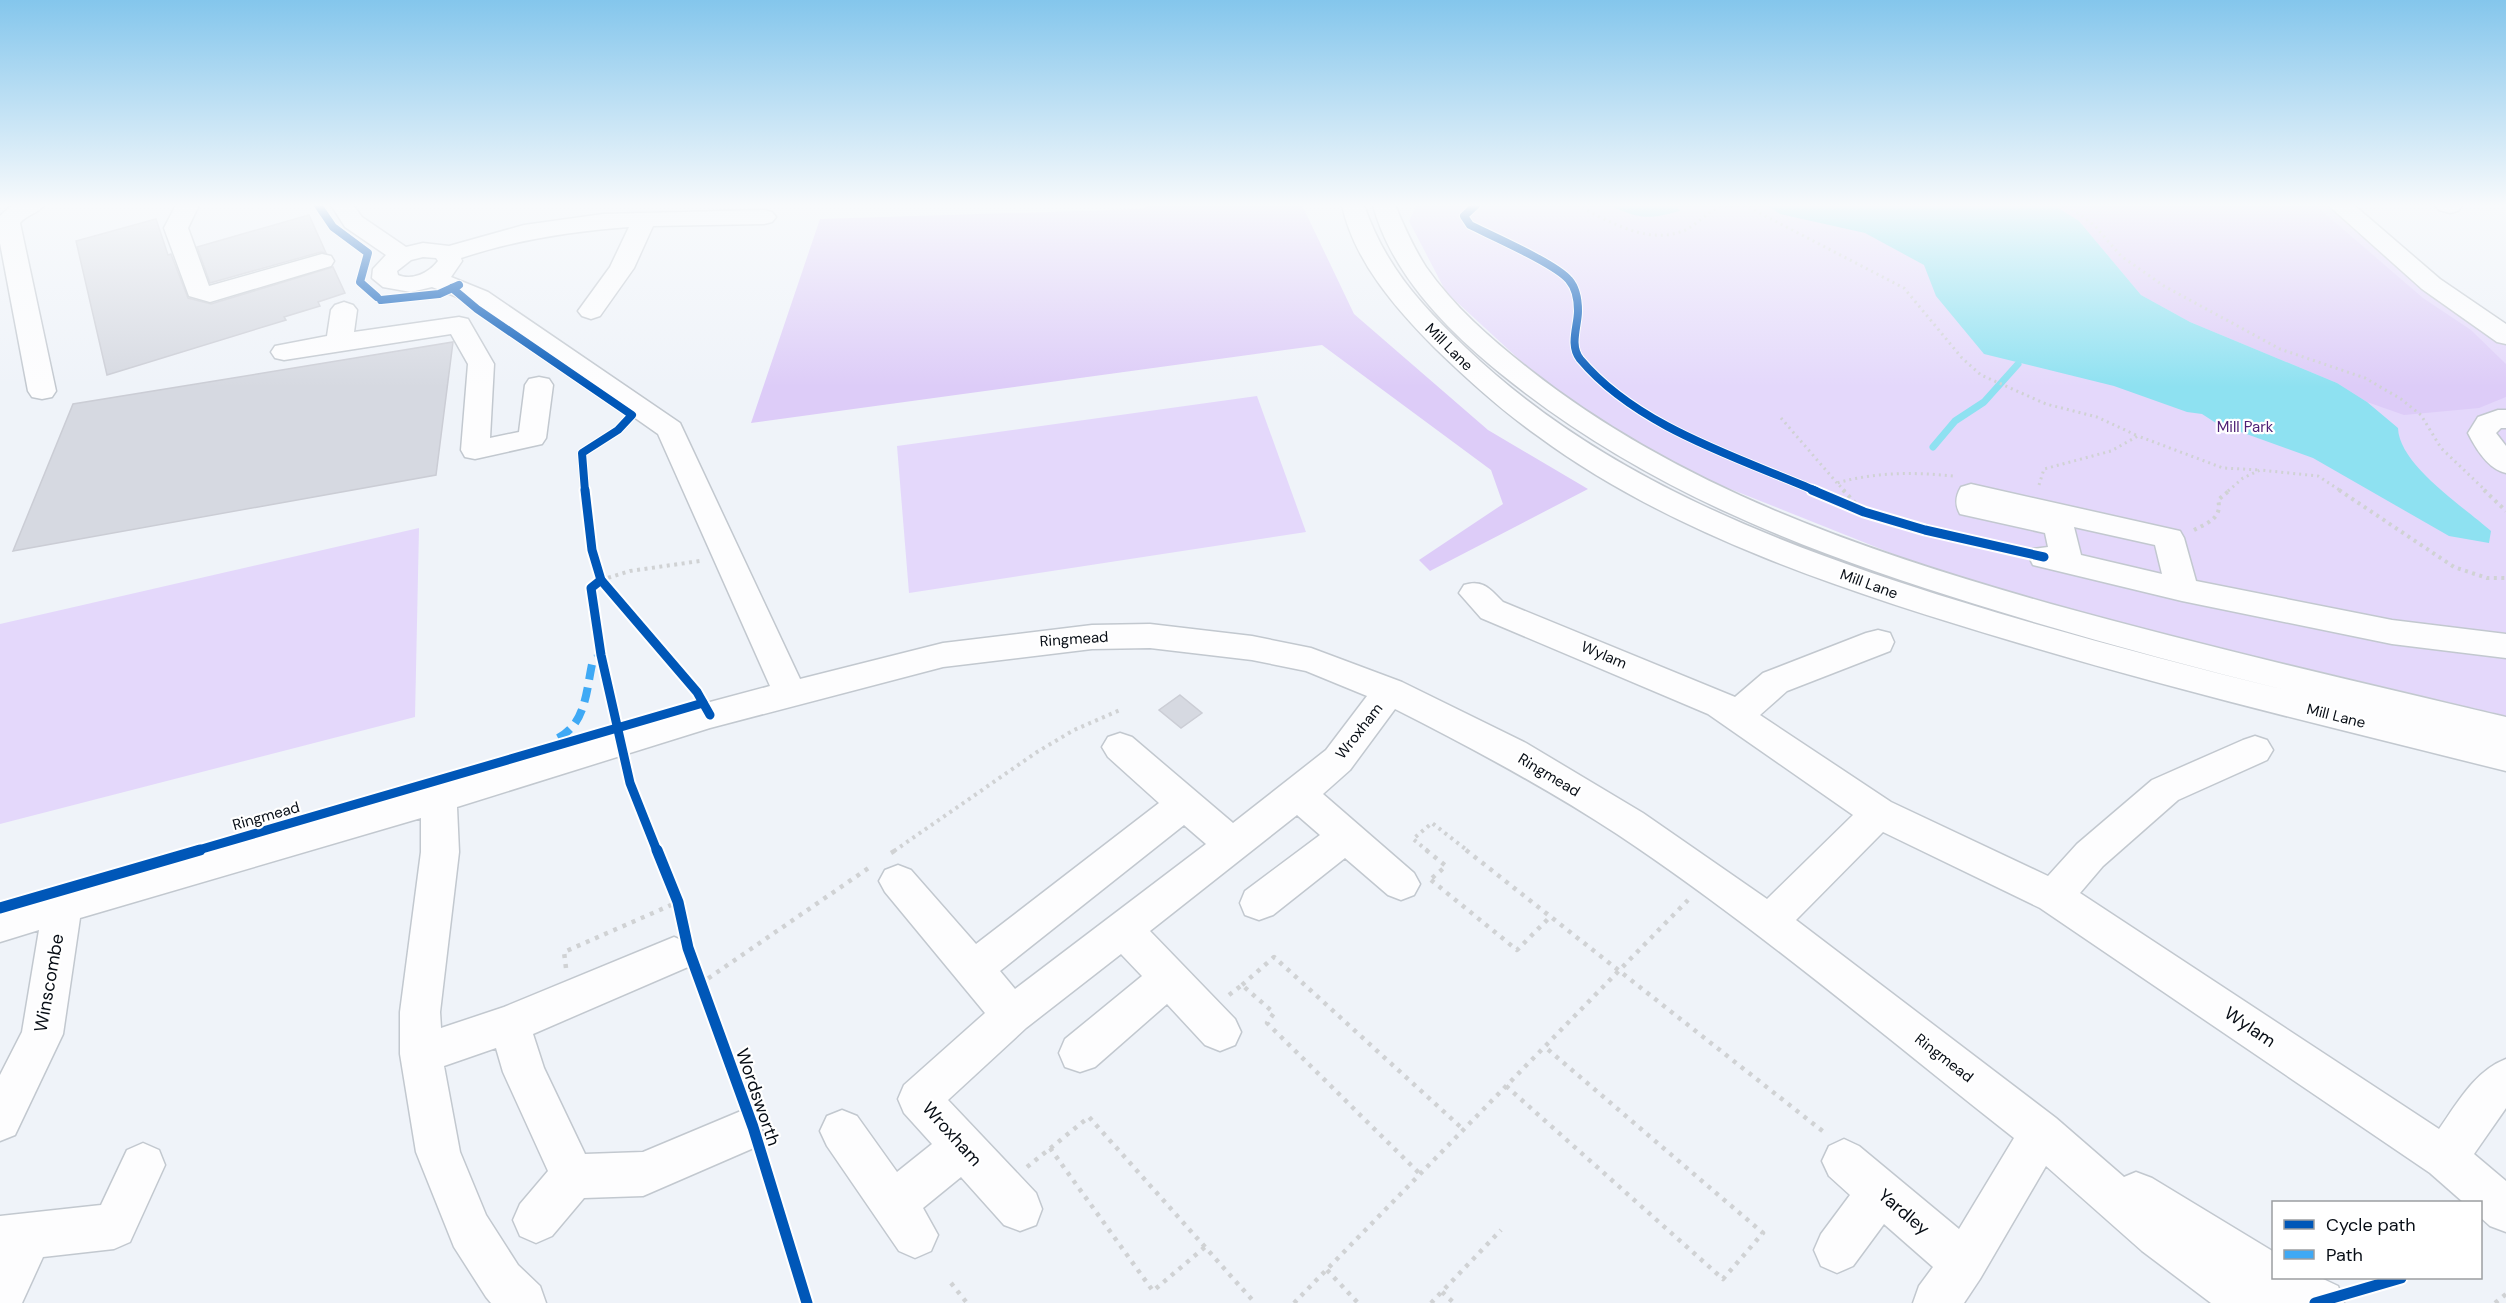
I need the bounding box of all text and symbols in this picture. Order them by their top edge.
street label: Mill Lane [1421,319,1477,375]
park label: Mill Park [2217,417,2274,437]
street label: Mill Lane [1837,564,1901,604]
street label: Ringmead [1039,627,1109,651]
street label: Wylam [1578,636,1630,674]
street label: Wroxham [1331,699,1387,763]
street label: Mill Lane [2304,699,2368,733]
street label: Ringmead [1514,749,1584,801]
street label: Ringmead [230,797,302,835]
street label: Winscombe [29,932,69,1034]
street label: Wylam [2220,1001,2280,1053]
street label: Ringmead [1911,1029,1977,1087]
street label: Wordsworth [730,1045,786,1149]
street label: Wroxham [917,1097,987,1171]
street label: Yardley [1873,1183,1935,1241]
legend [2272,1201,2482,1279]
text: Cycle path [2326,1213,2416,1237]
text: Path [2326,1243,2363,1267]

